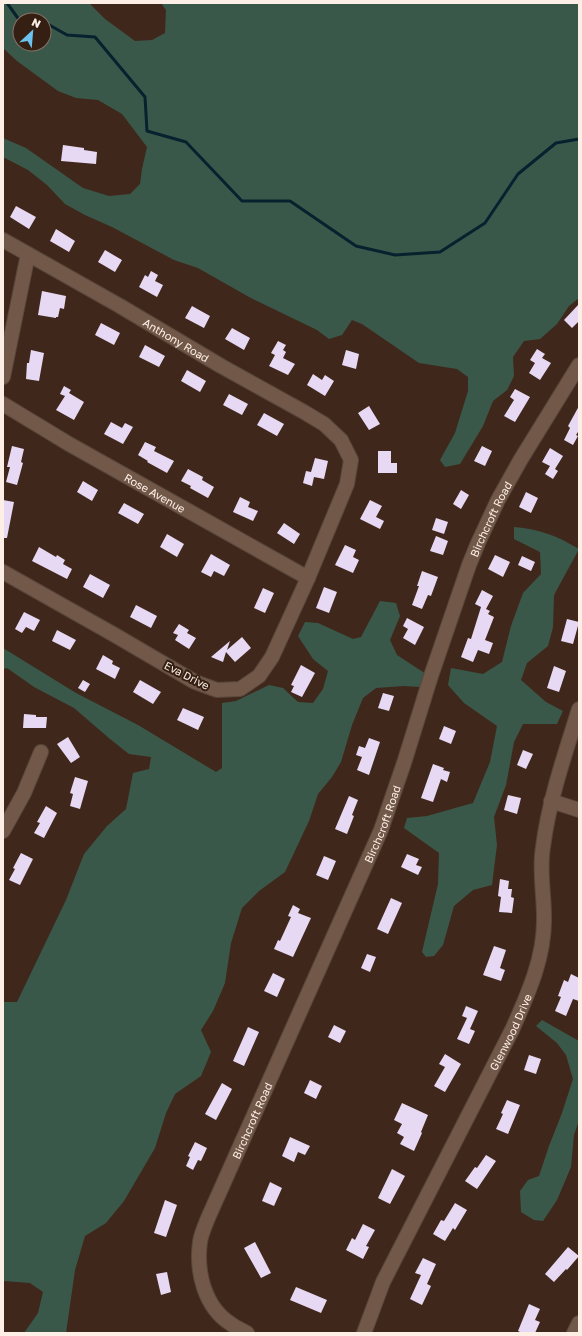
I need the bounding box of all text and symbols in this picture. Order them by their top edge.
north arrow [12,12,52,52]
text: N [30,15,43,30]
street label: Anthony Road [141,315,212,364]
street label: Rose Avenue [122,470,188,515]
street label: Birchcroft Road [467,479,514,558]
street label: Eva Drive [162,658,212,692]
street label: Birchcroft Road [361,783,402,865]
street label: Glenwood Drive [486,992,533,1072]
street label: Birchcroft Road [229,1080,274,1161]

